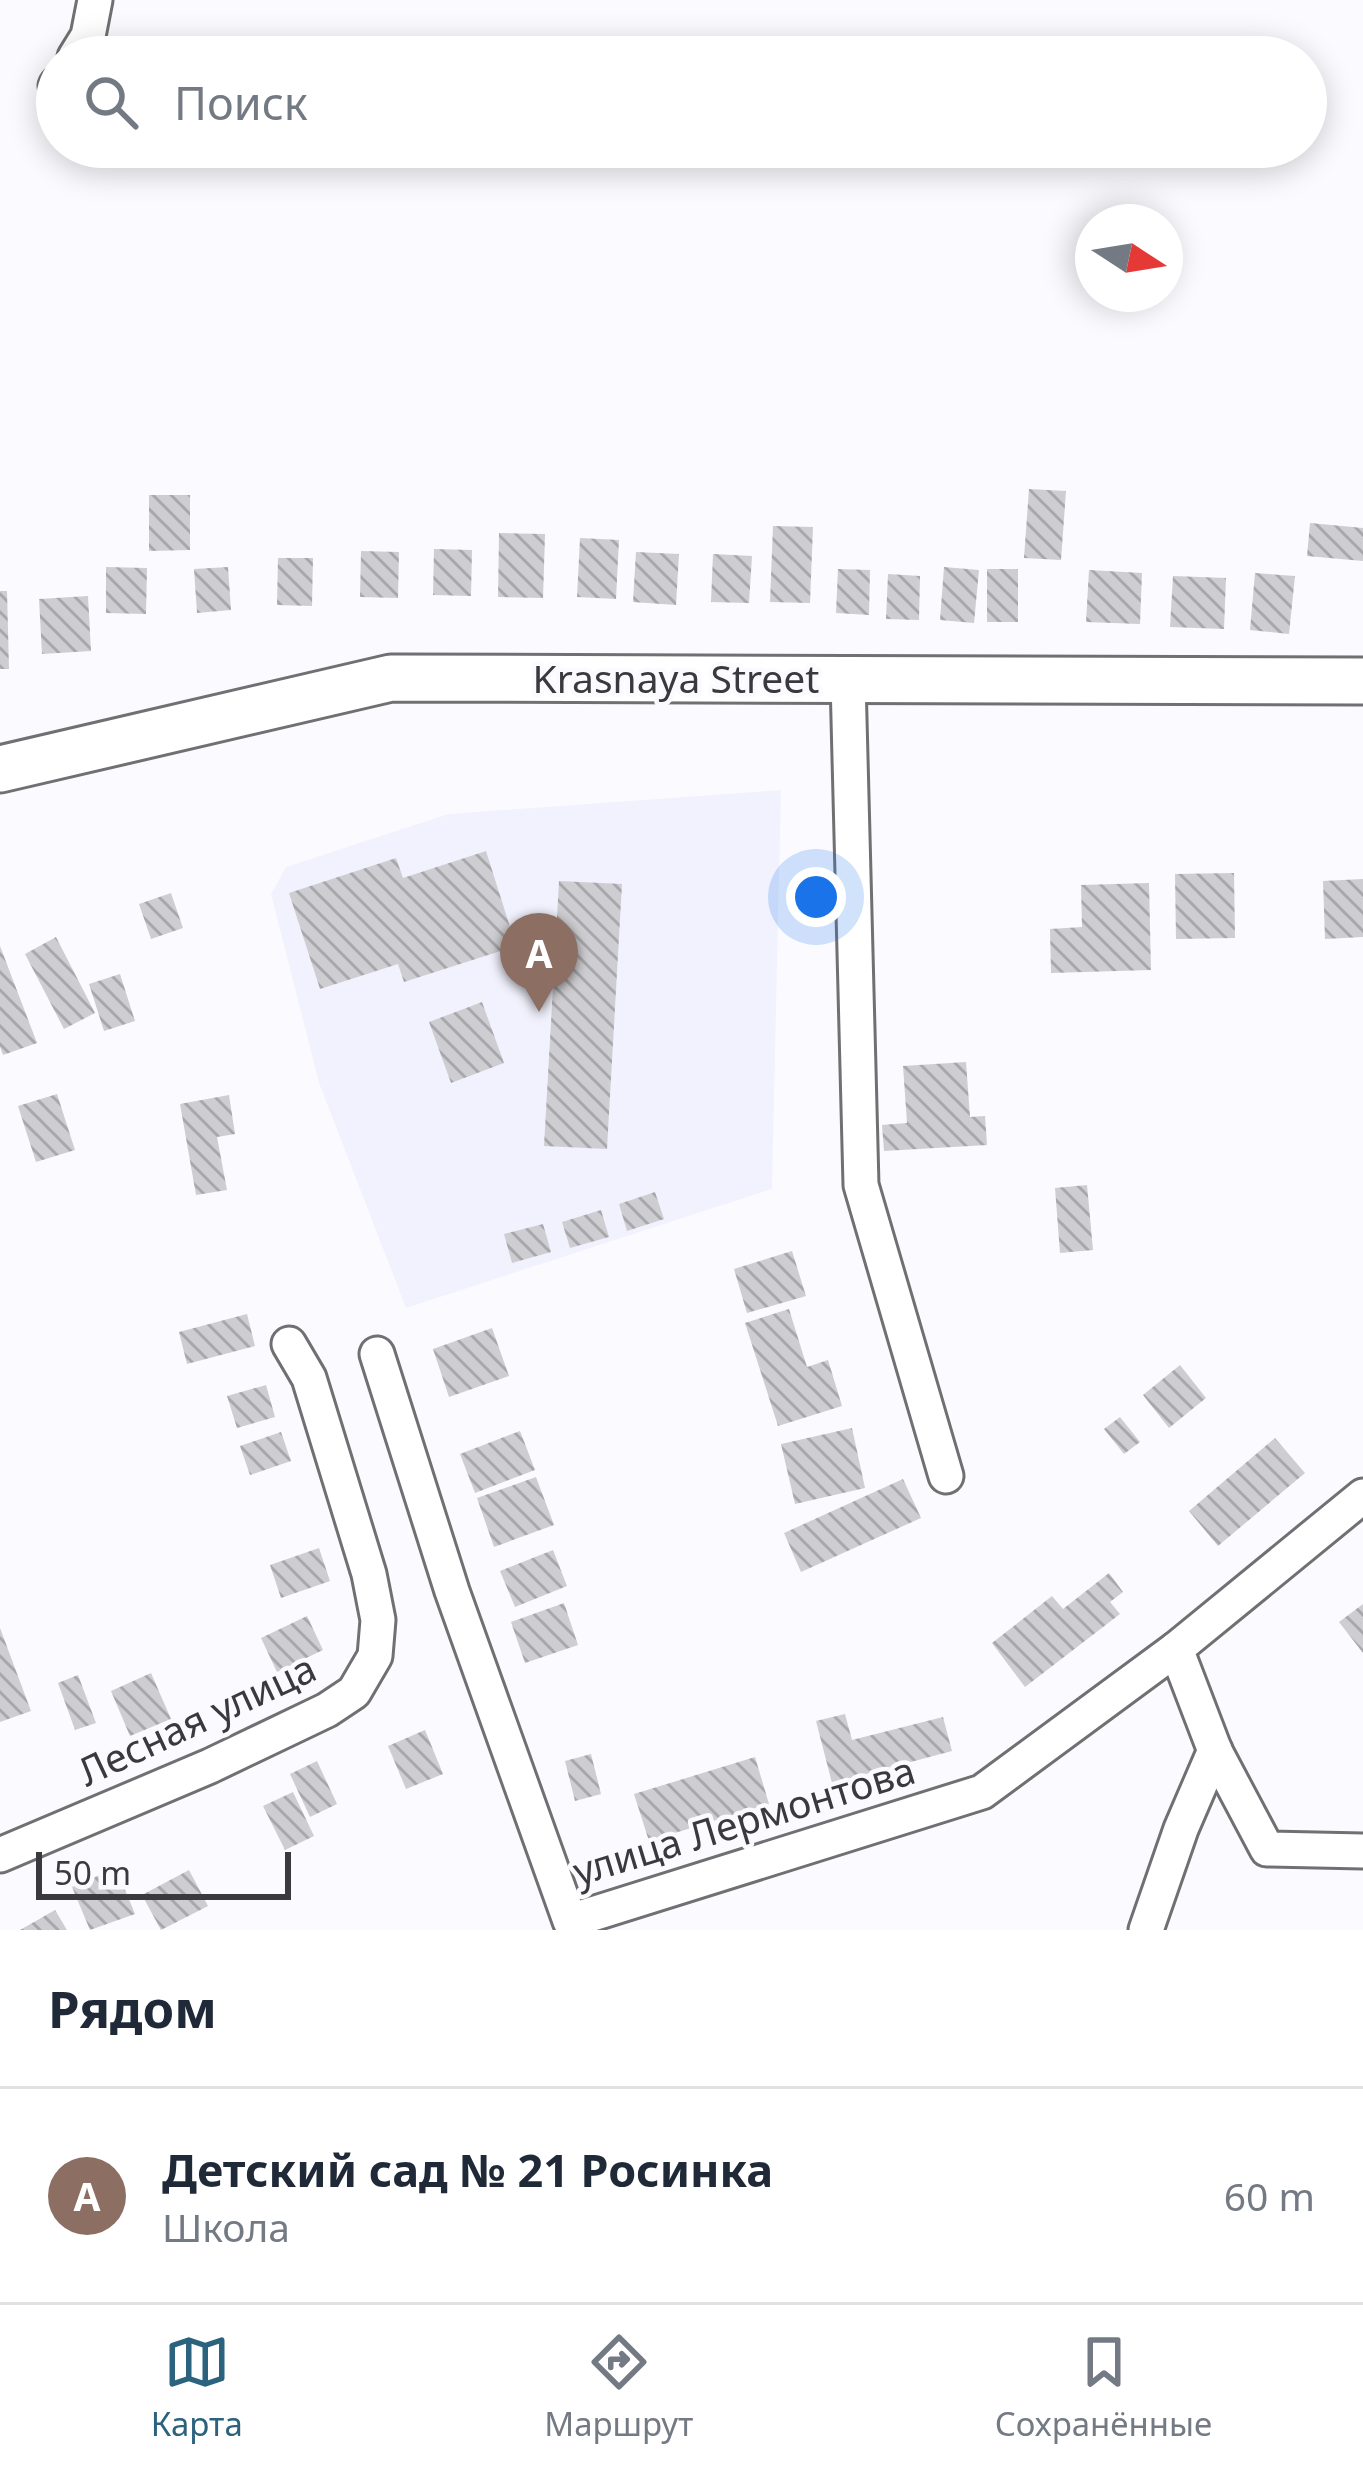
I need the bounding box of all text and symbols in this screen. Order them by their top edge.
search box [36,36,1327,168]
icon: search [78,69,144,135]
text: Поиск [174,72,308,133]
north arrow [1075,204,1183,312]
street label: Krasnaya Street [533,651,819,704]
your location [786,867,846,927]
pin: A [500,913,578,1012]
street label: Лесная улица [69,1640,324,1797]
street label: улица Лермонтова [566,1742,921,1897]
scale bar [36,1846,291,1899]
text: 50 m [54,1850,131,1895]
text: Рядом [48,1973,217,2043]
text: Детский сад № 21 Росинка [162,2139,773,2200]
text: A [74,2169,101,2222]
text: 60 m [1224,2169,1315,2222]
text: Школа [162,2200,290,2253]
tab: Карта [151,2329,243,2446]
tab: Маршрут [544,2329,693,2446]
tab: Сохранённые [995,2329,1212,2446]

